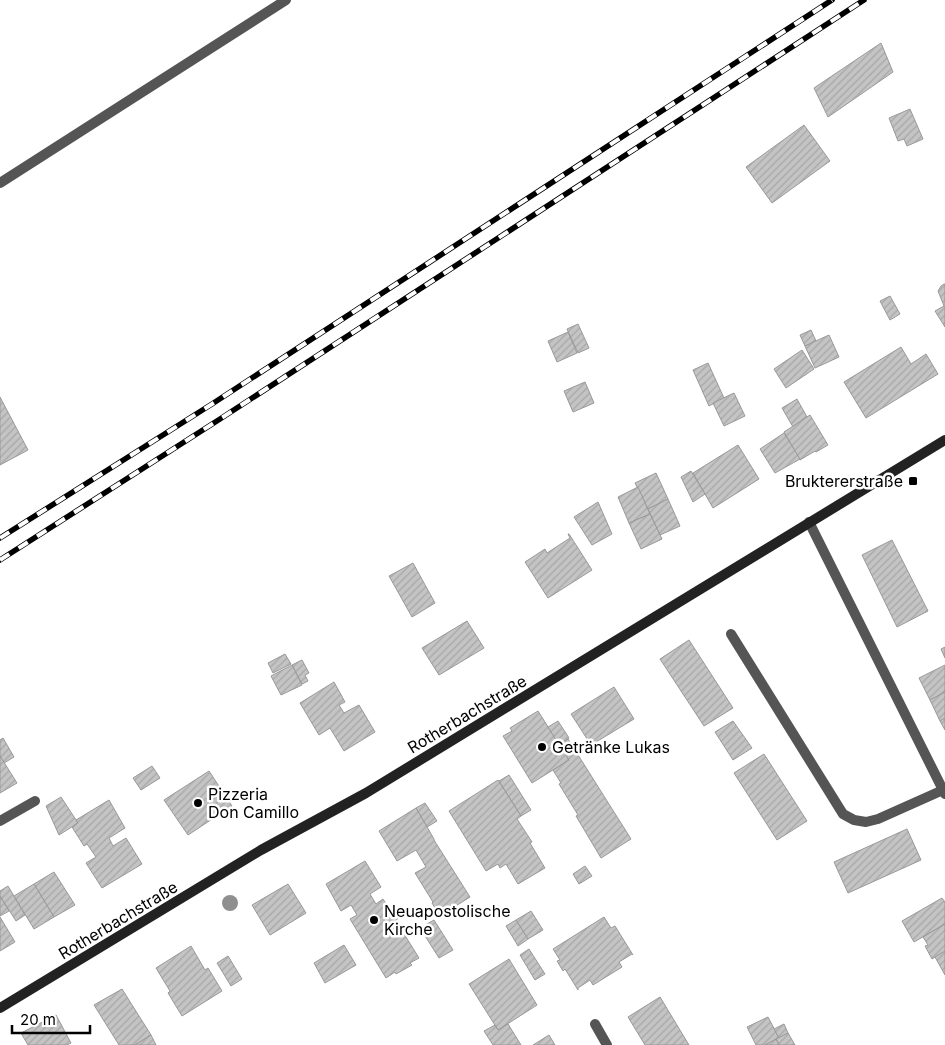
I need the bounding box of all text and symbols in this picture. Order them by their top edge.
place label: Bruktererstraße [785,471,903,491]
marker: Bruktererstraße [907,475,919,487]
street label: Rotherbachstraße [404,671,530,757]
place label: Getränke Lukas [552,737,670,757]
marker: Getränke Lukas [536,741,548,753]
place label: Pizzeria Don Camillo [208,784,299,822]
marker: Pizzeria Don Camillo [192,797,204,809]
street label: Rotherbachstraße [55,877,181,963]
place label: Neuapostolische Kirche [384,901,510,939]
marker: Neuapostolische Kirche [368,914,380,926]
scale bar [12,1002,90,1034]
text: 20 m [20,1010,56,1029]

